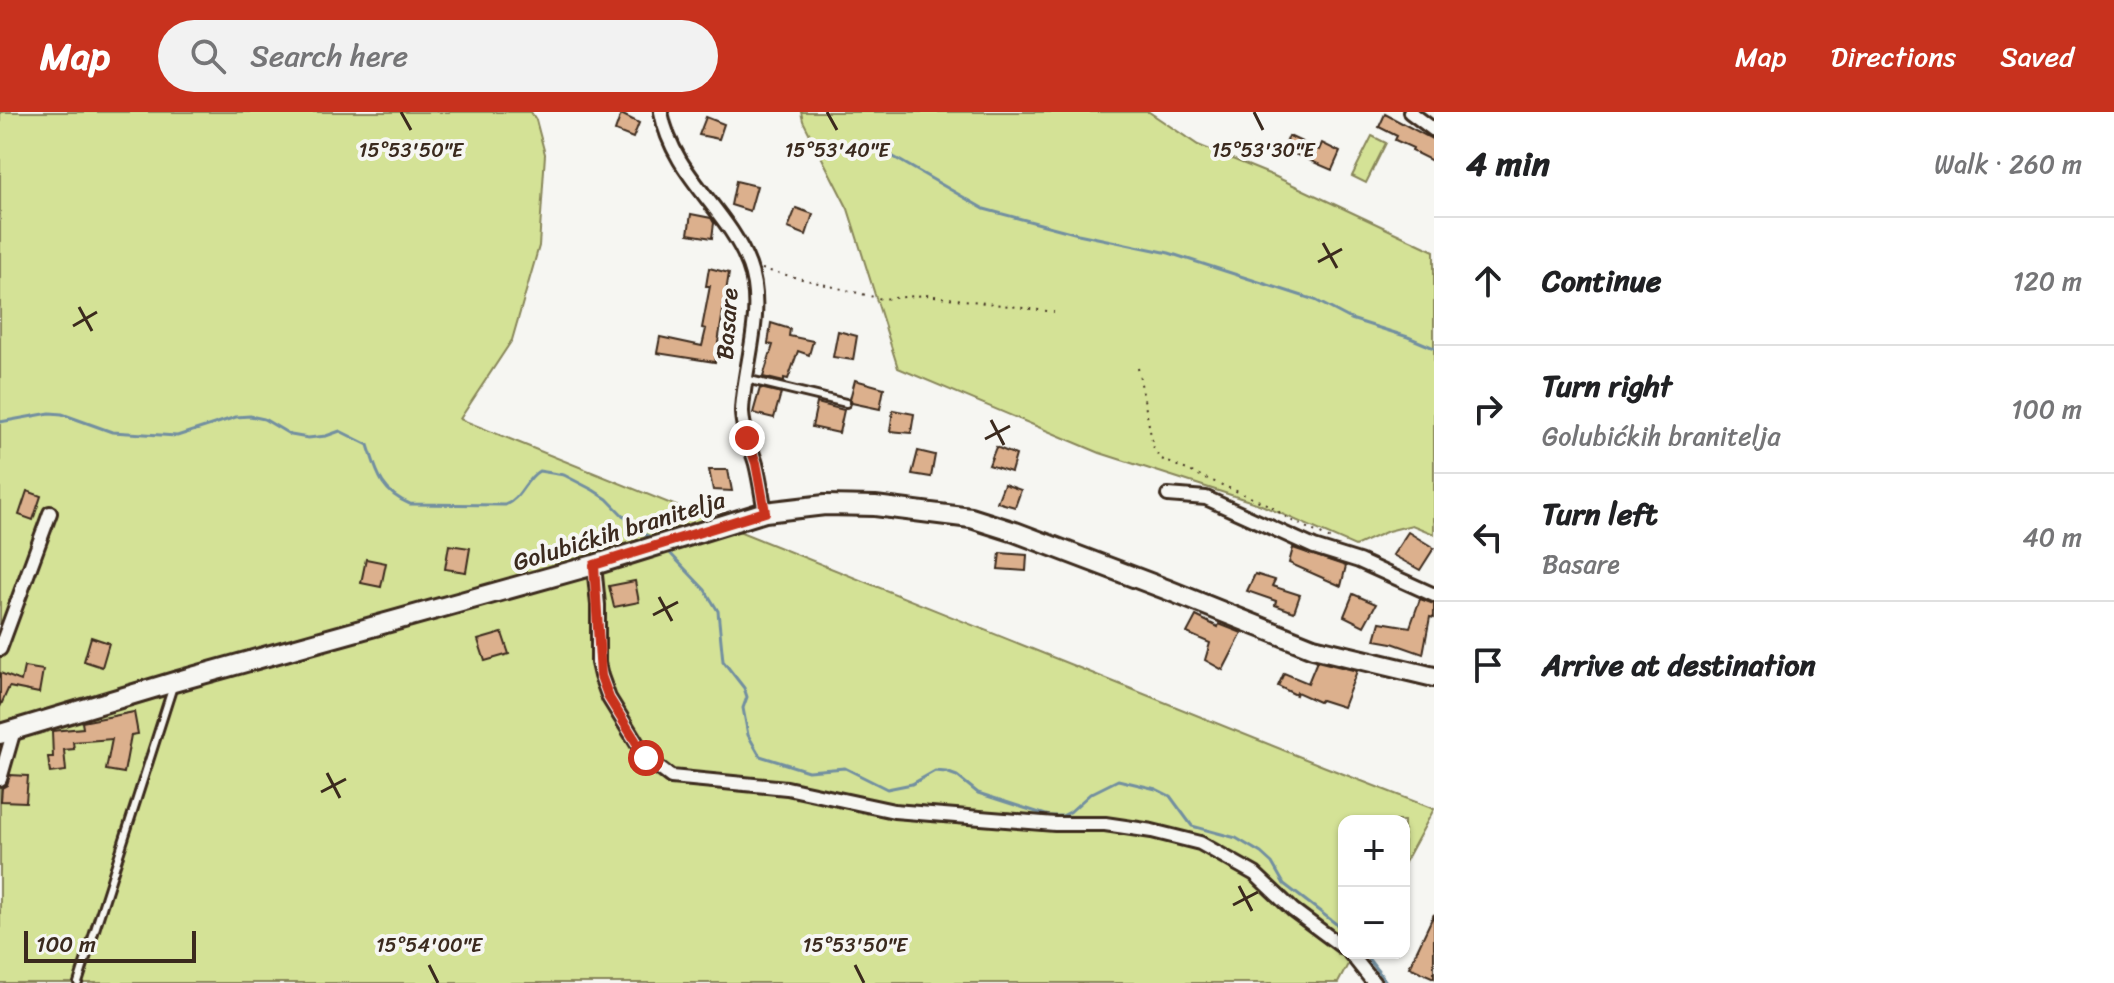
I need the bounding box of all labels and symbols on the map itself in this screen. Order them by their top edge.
text: 15°53'50"E [359,133,465,168]
text: 15°53'40"E [785,133,891,168]
text: 15°53'30"E [1211,133,1316,168]
street label: Basare [704,286,750,361]
route end [729,420,765,456]
street label: Golubićkih branitelja [508,478,731,583]
route start [628,740,664,776]
scale bar [24,927,196,963]
text: 15°54'00"E [376,928,484,963]
text: 15°53'50"E [803,928,909,963]

